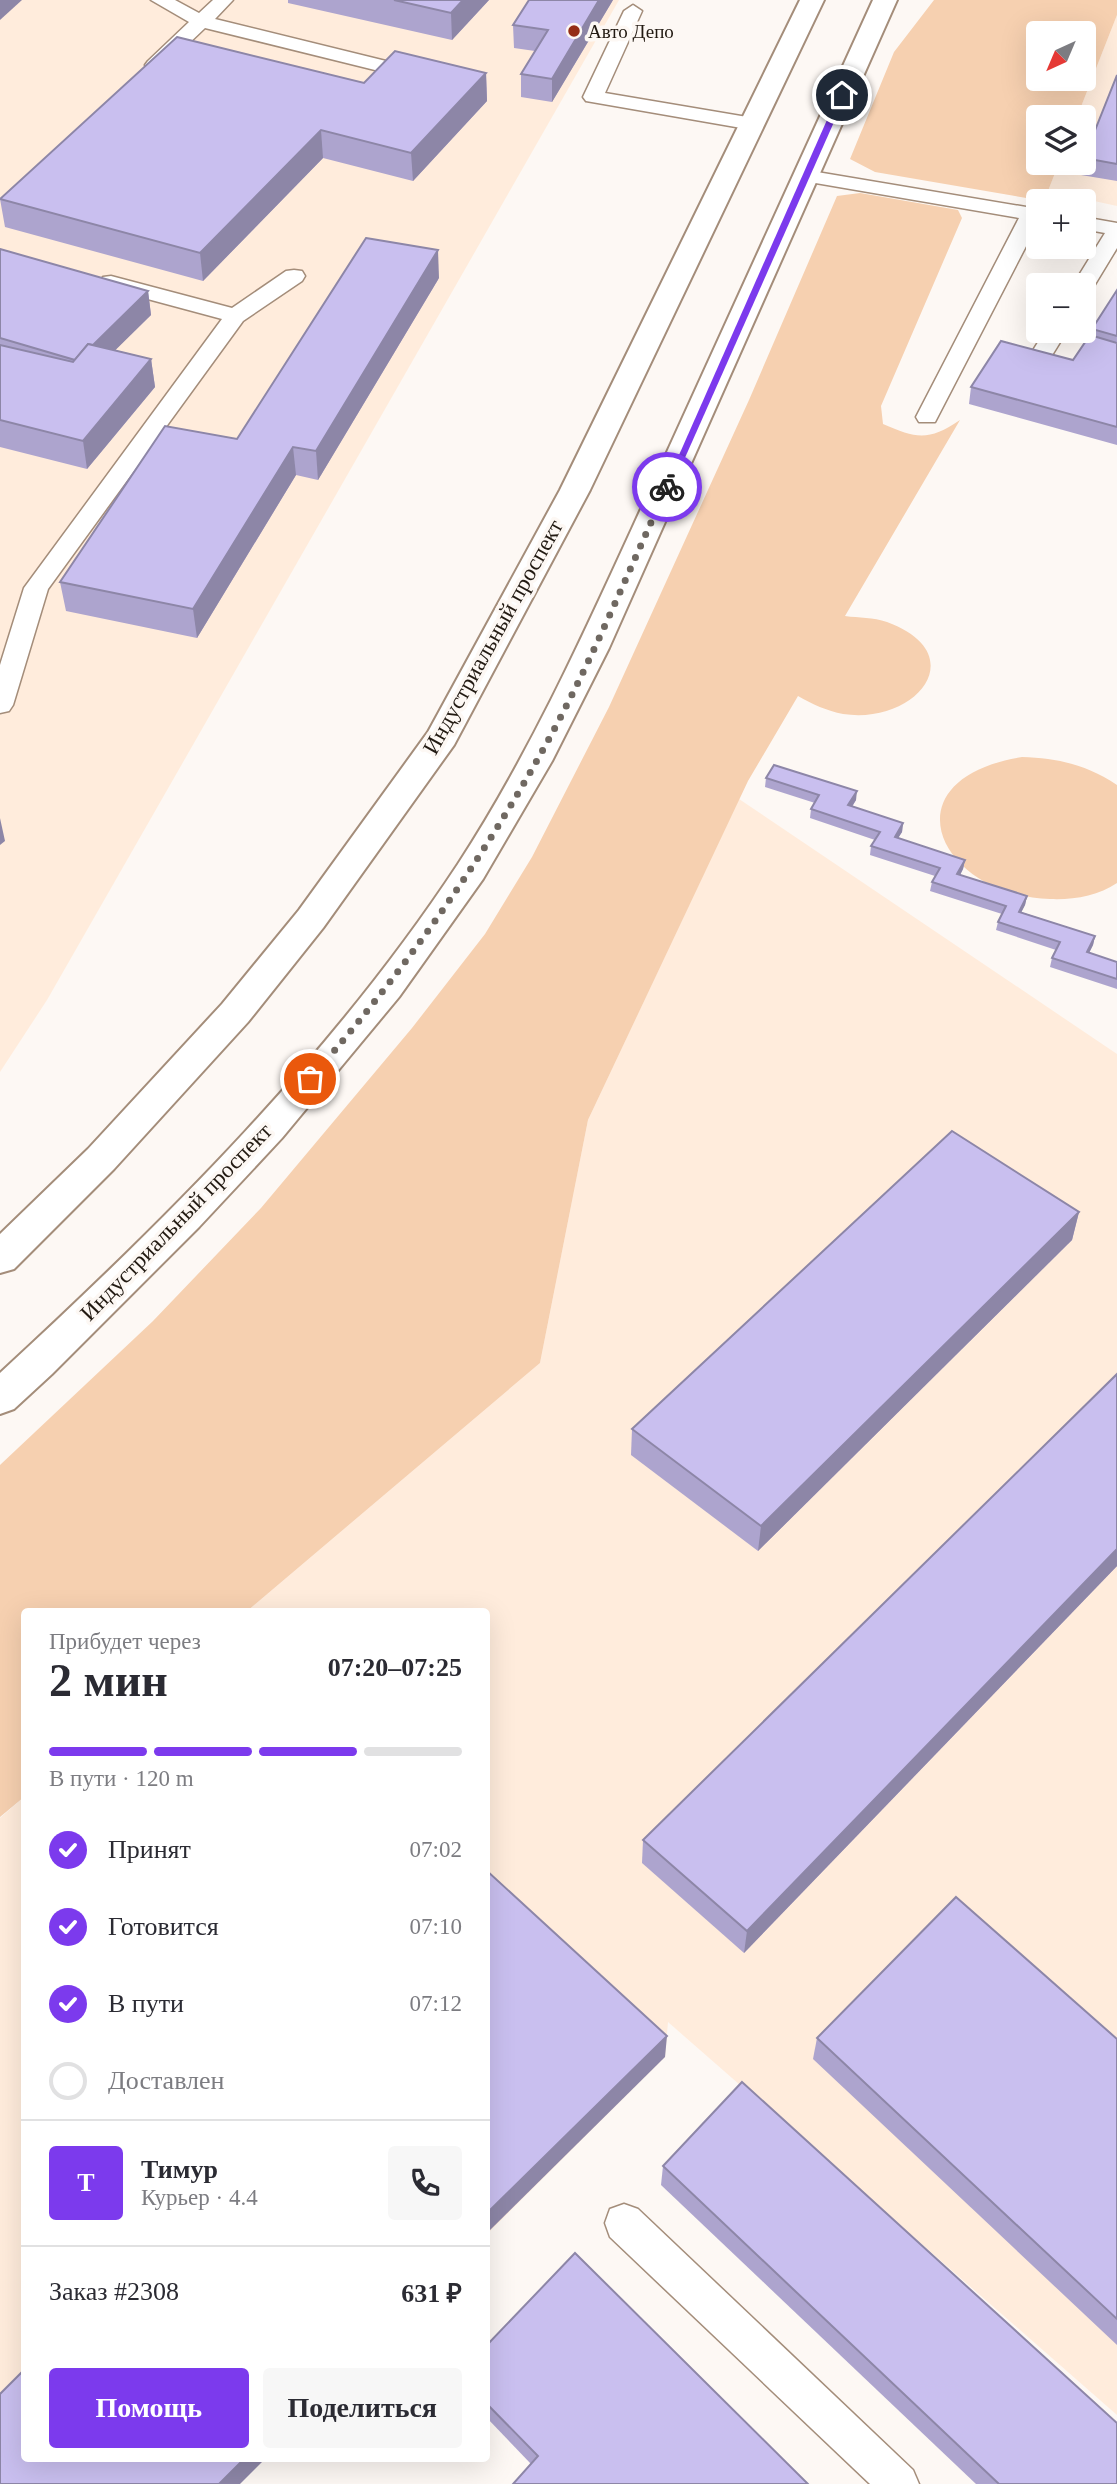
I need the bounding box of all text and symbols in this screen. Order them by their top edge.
place label: Авто Депо [588,21,674,42]
north arrow [1026,21,1096,91]
map controls [1026,21,1096,343]
marker: Авто Депо [566,23,582,39]
pin [812,65,872,125]
icon: home [823,76,861,114]
button: layers [1026,105,1096,175]
button: + [1026,189,1096,259]
button: − [1026,273,1096,343]
courier [632,452,702,522]
icon: bike [648,468,686,506]
street label: Индустриальный проспект [418,515,568,759]
pin [280,1049,340,1109]
icon: bag [291,1060,329,1098]
street label: Индустриальный проспект [75,1118,277,1326]
text: Прибудет через [49,1629,201,1654]
text: 07:20–07:25 [328,1653,462,1682]
text: 2 мин [49,1655,168,1706]
text: В пути · 120 m [49,1766,194,1791]
icon: check [49,1831,87,1869]
text: Принят [108,1835,191,1864]
text: 07:02 [410,1837,462,1862]
icon: check [49,1908,87,1946]
text: Готовится [108,1912,219,1941]
text: 07:10 [410,1914,462,1939]
icon: check [49,1985,87,2023]
text: В пути [108,1989,184,2018]
text: 07:12 [410,1991,462,2016]
text: Доставлен [108,2066,225,2095]
button: phone [388,2146,462,2220]
text: Тимур [141,2155,218,2184]
text: Т [77,2168,95,2197]
text: Курьер · 4.4 [141,2185,258,2210]
text: Заказ #2308 [49,2277,179,2306]
text: 631 ₽ [401,2279,462,2308]
button: Помощь [49,2368,249,2448]
button: Поделиться [263,2368,462,2448]

